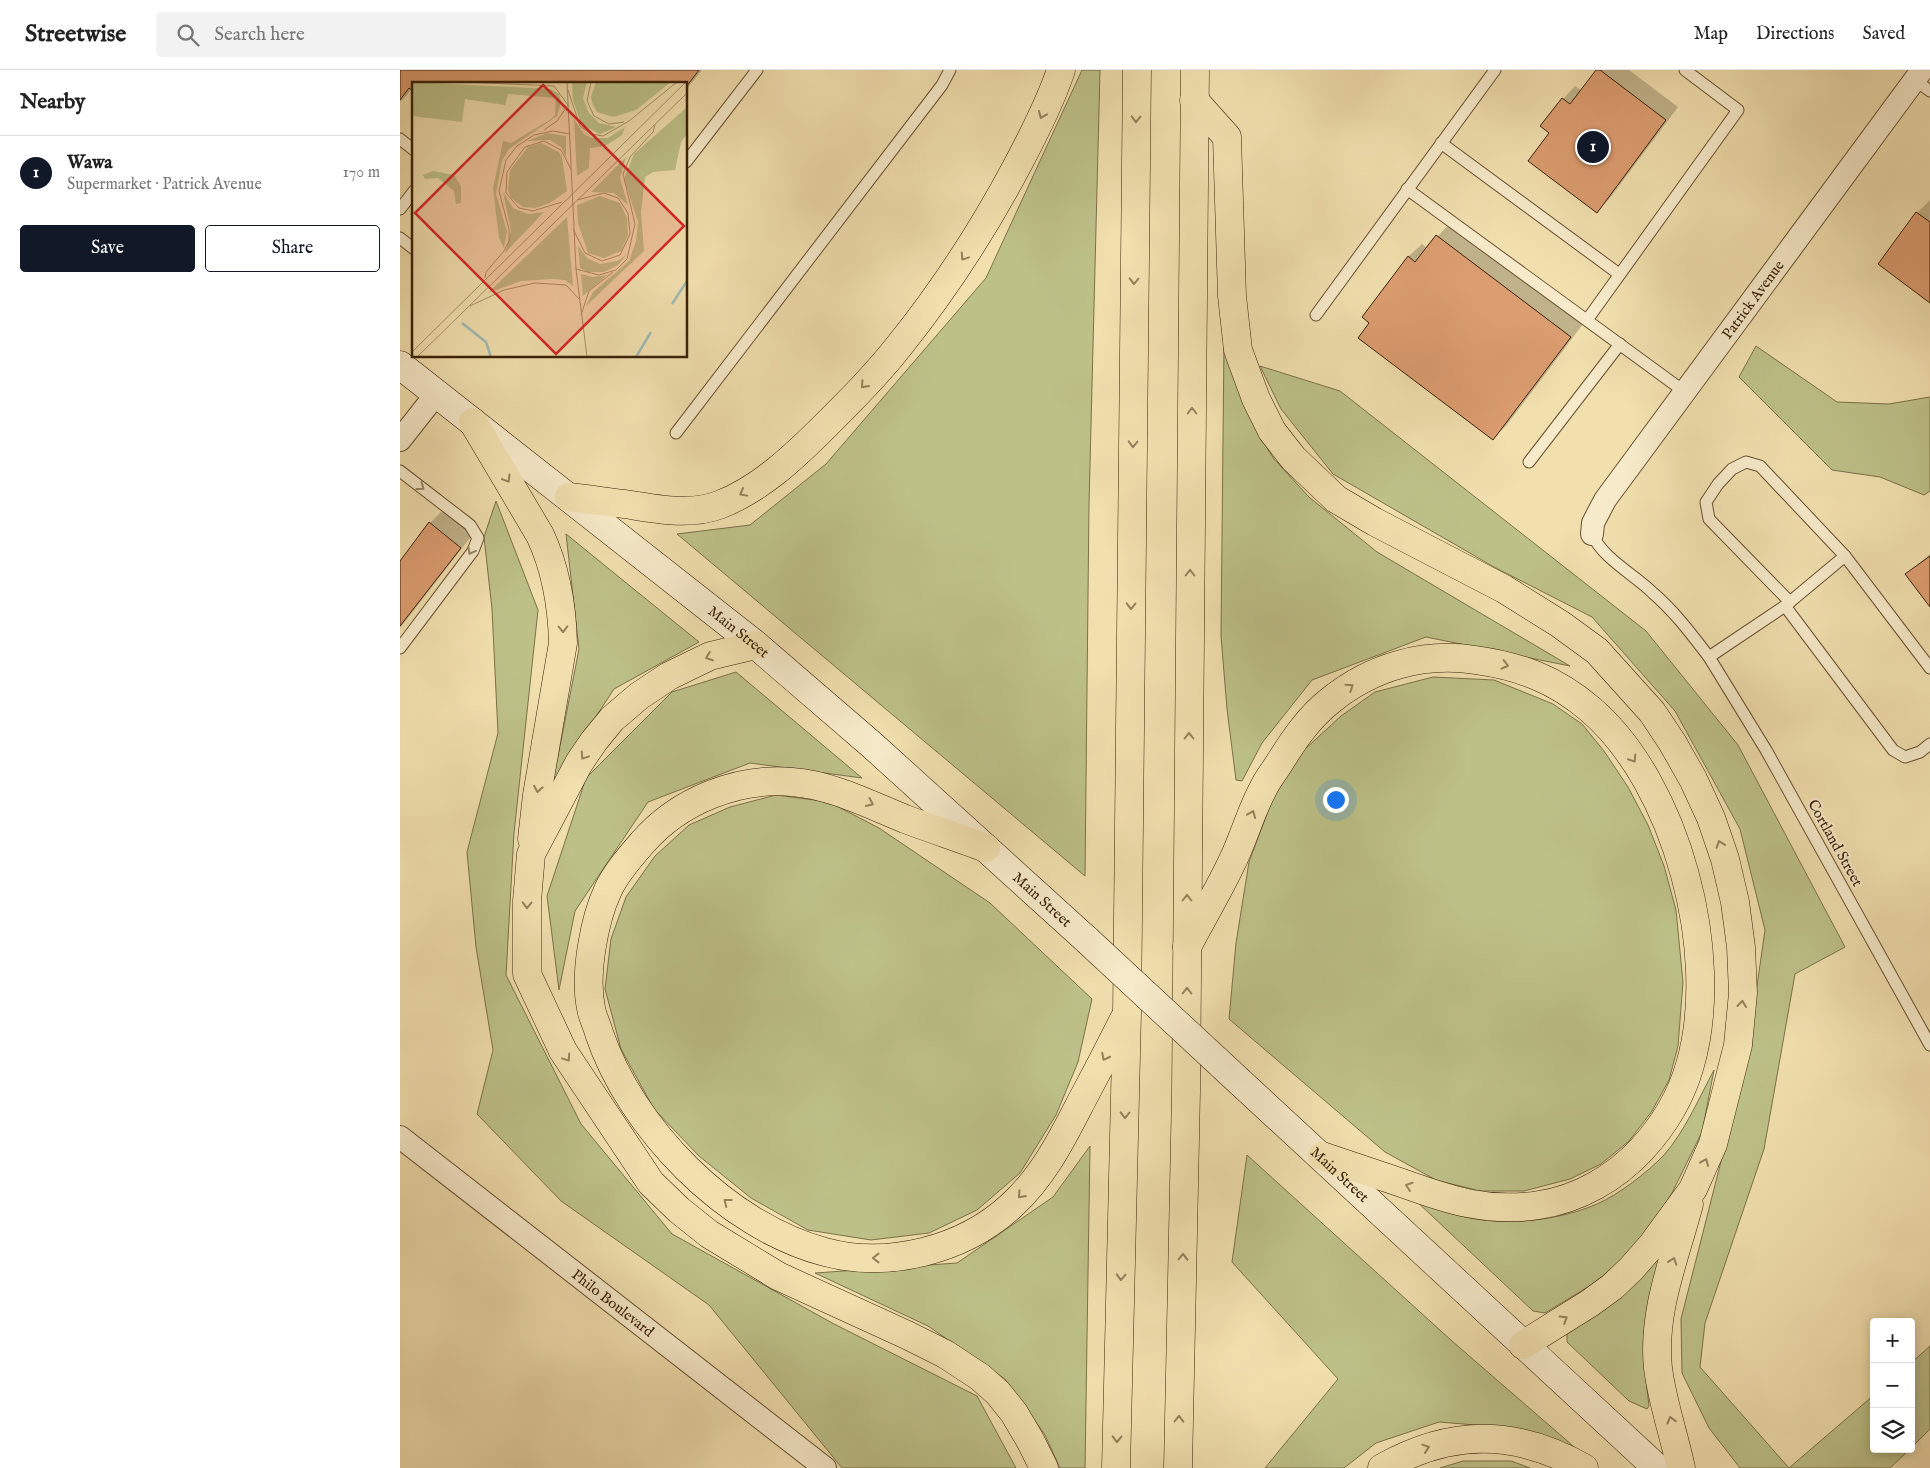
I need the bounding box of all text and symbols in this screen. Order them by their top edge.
search box [156,12,506,57]
text: Streetwise [25,19,126,50]
icon: search [174,21,202,49]
text: Search here [214,23,305,47]
text: Map [1694,23,1728,46]
text: Directions [1756,23,1834,46]
text: Saved [1862,23,1905,46]
inset map [412,82,688,358]
text: Nearby [20,89,85,116]
one-way arrow [1037,110,1048,119]
one-way arrow [1131,115,1141,123]
pin: 1 [1577,128,1609,166]
text: Wawa [67,151,113,175]
text: 1 [33,163,39,183]
text: 170 m [343,163,380,183]
text: Supermarket · Patrick Avenue [67,175,262,195]
button: Save [20,225,195,272]
button: Share [205,225,380,272]
one-way arrow [961,251,970,261]
street label: Patrick Avenue [1717,256,1788,343]
one-way arrow [1129,277,1140,285]
one-way arrow [861,380,870,389]
one-way arrow [1187,406,1197,414]
one-way arrow [1128,440,1138,448]
one-way arrow [500,474,510,483]
one-way arrow [415,481,424,489]
one-way arrow [740,487,749,497]
one-way arrow [468,545,478,554]
one-way arrow [1185,569,1195,576]
street label: Main Street [704,601,773,662]
one-way arrow [1126,602,1136,610]
one-way arrow [558,626,568,633]
one-way arrow [705,651,714,661]
one-way arrow [1501,659,1510,670]
one-way arrow [1344,684,1354,693]
one-way arrow [1184,731,1194,739]
one-way arrow [581,751,590,760]
one-way arrow [1627,753,1636,763]
one-way arrow [533,786,544,794]
your location [1323,787,1349,813]
street label: Cortland Street [1803,796,1867,890]
one-way arrow [865,797,874,807]
one-way arrow [1246,810,1257,819]
one-way arrow [1716,840,1726,849]
street label: Main Street [1009,868,1076,931]
one-way arrow [1182,894,1193,902]
one-way arrow [522,902,532,909]
one-way arrow [1182,987,1192,994]
one-way arrow [1736,1000,1747,1008]
one-way arrow [1101,1051,1111,1060]
one-way arrow [561,1053,571,1062]
one-way arrow [1120,1111,1130,1119]
street label: Main Street [1306,1143,1373,1206]
one-way arrow [1700,1158,1710,1166]
one-way arrow [1405,1182,1413,1192]
one-way arrow [1018,1190,1027,1199]
one-way arrow [724,1199,733,1207]
one-way arrow [872,1253,880,1264]
one-way arrow [1178,1253,1188,1260]
one-way arrow [1667,1258,1677,1266]
street label: Philo Boulevard [568,1265,659,1342]
one-way arrow [1116,1274,1126,1281]
one-way arrow [1559,1316,1568,1325]
map controls [1870,1318,1915,1453]
button: + [1870,1318,1915,1363]
button: − [1870,1363,1915,1408]
button: layers [1870,1408,1915,1453]
one-way arrow [1174,1415,1184,1423]
one-way arrow [1666,1417,1676,1425]
one-way arrow [1112,1436,1122,1444]
one-way arrow [1422,1443,1430,1453]

